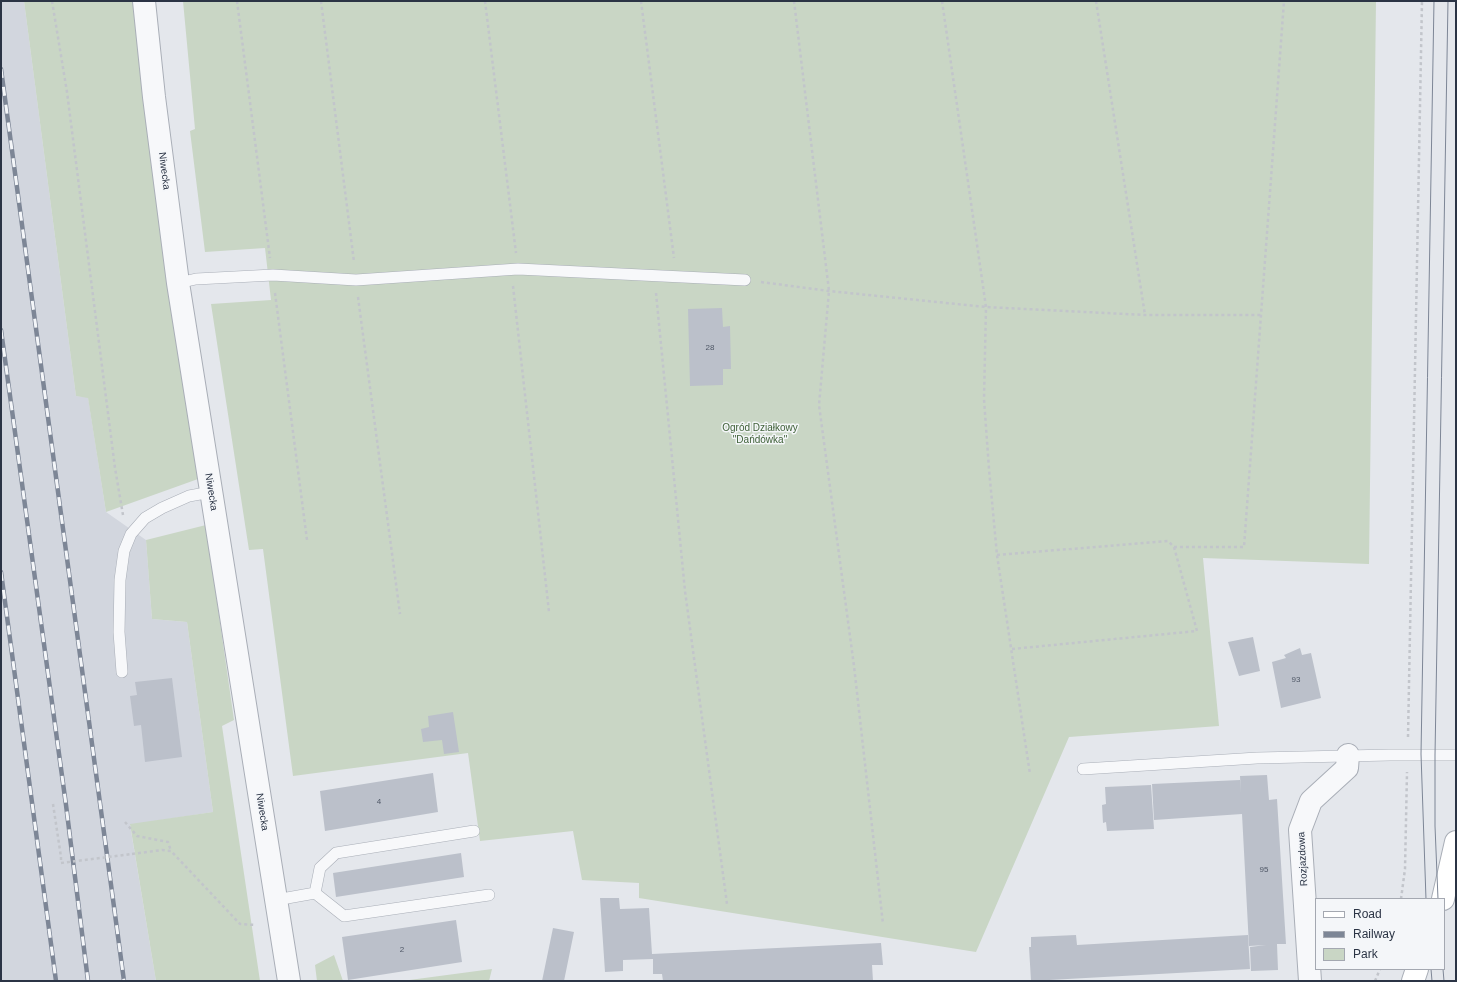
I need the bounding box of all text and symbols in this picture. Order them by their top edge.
street label: Niwecka [156,152,172,190]
house number: 28 [706,343,714,353]
park label: Ogród Działkowy "Dańdówka" [722,422,798,446]
street label: Niwecka [202,472,220,512]
house number: 93 [1292,675,1300,685]
street label: Niwecka [253,792,271,832]
house number: 4 [377,797,381,807]
street label: Rozjazdowa [1296,831,1310,887]
house number: 95 [1260,865,1268,875]
legend [1315,898,1445,970]
text: Road [1353,907,1382,921]
text: Railway [1353,927,1395,941]
house number: 2 [400,945,404,955]
text: Park [1353,947,1378,961]

